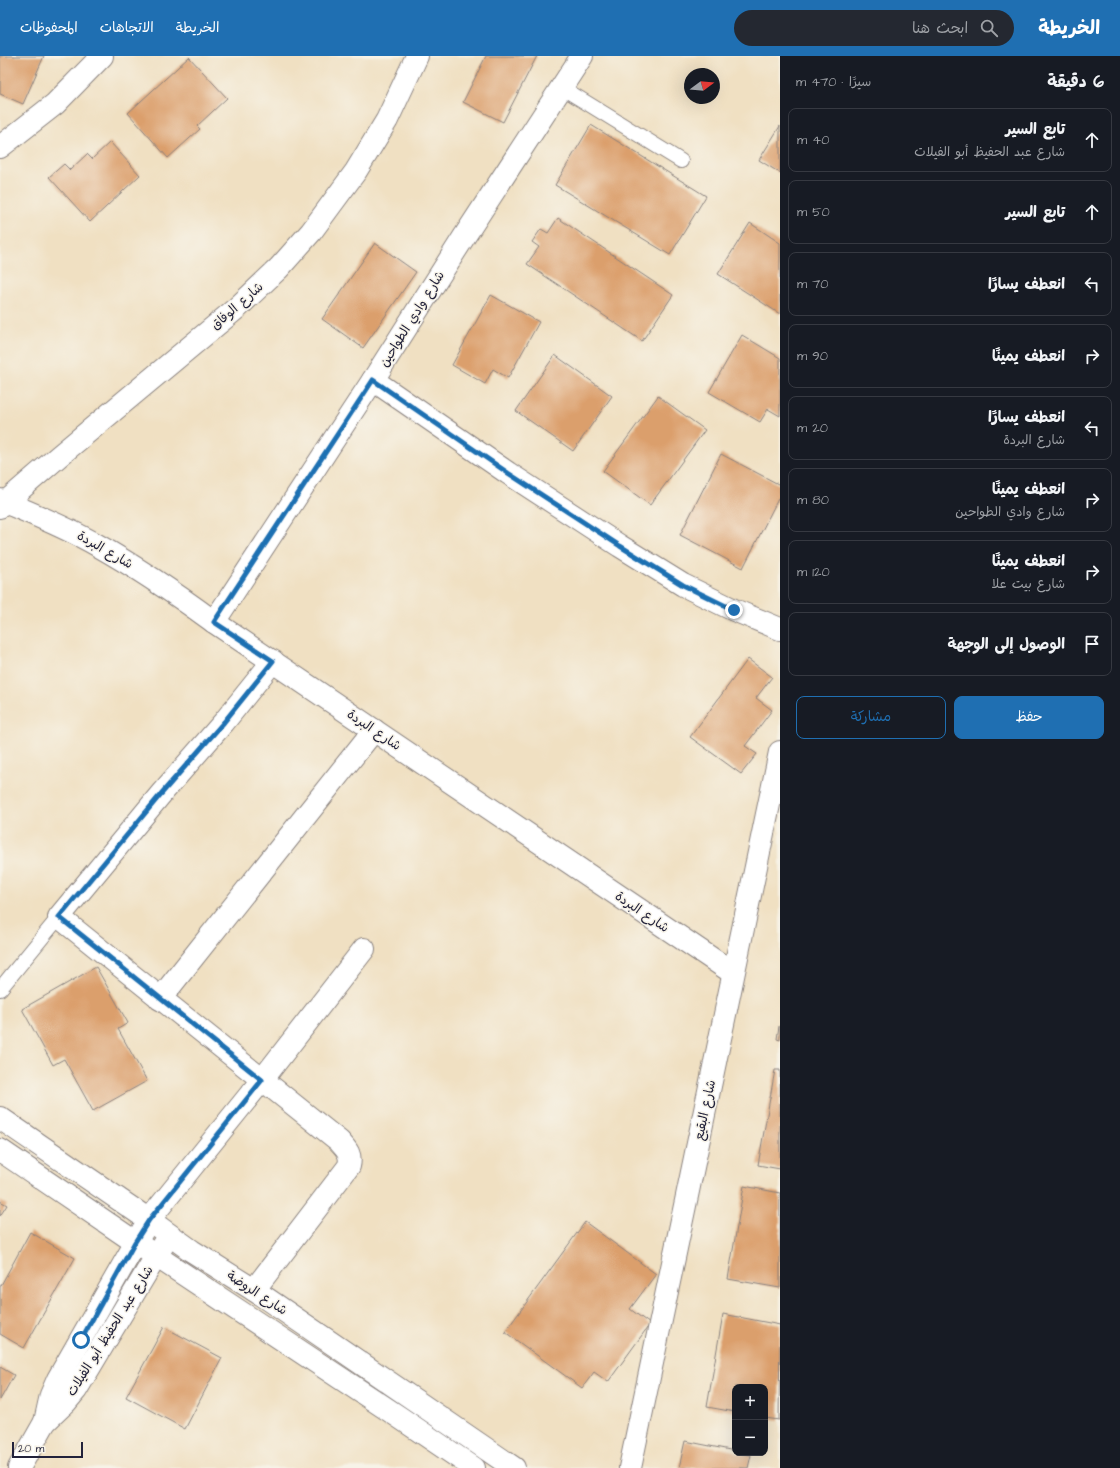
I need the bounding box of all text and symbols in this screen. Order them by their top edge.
search box [734,10,1014,46]
text: الخريطة [1038,15,1100,42]
icon: search [978,17,1000,39]
text: المحفوظات [20,18,78,38]
text: الاتجاهات [100,18,154,38]
text: الخريطة [176,18,219,38]
text: ابحث هنا [912,18,968,39]
north arrow [684,68,720,104]
text: 6 دقيقة [1047,70,1104,94]
text: سيرًا · 470 m [796,73,871,91]
text: تابع السير [1006,119,1065,140]
icon: ahead [1081,129,1103,151]
text: 40 m [797,131,829,149]
text: شارع عبد الحفيظ أبو الفيلات [914,143,1065,161]
icon: ahead [1081,201,1103,223]
text: تابع السير [1006,202,1065,223]
text: 50 m [797,203,830,221]
street label: شارع وادي الطواحين [375,268,449,370]
icon: left [1081,273,1103,295]
text: انعطف يسارًا [988,274,1065,295]
text: 70 m [797,275,829,293]
street label: شارع الوفاق [207,278,267,334]
icon: right [1081,345,1103,367]
text: انعطف يمينًا [992,346,1065,367]
text: 90 m [797,347,828,365]
text: انعطف يسارًا [988,407,1065,428]
icon: left [1081,417,1103,439]
text: 20 m [797,419,828,437]
text: شارع البردة [1003,431,1065,449]
text: انعطف يمينًا [992,479,1065,500]
icon: right [1081,489,1103,511]
text: 80 m [797,491,829,509]
text: شارع وادي الطواحين [955,503,1065,521]
street label: شارع البردة [74,527,136,573]
text: انعطف يمينًا [992,551,1065,572]
icon: right [1081,561,1103,583]
text: 120 m [797,563,830,581]
text: شارع بيت علا [992,575,1065,593]
route end [725,601,743,619]
icon: arrive [1081,633,1103,655]
text: الوصول إلى الوجهة [948,634,1065,655]
button: مشاركة [796,696,946,739]
button: حفظ [954,696,1104,739]
street label: شارع البردة [343,705,405,755]
street label: شارع البردة [611,887,673,937]
street label: شارع البقيع [690,1078,721,1142]
street label: شارع عبد الحفيظ أبو الفيلات [62,1262,158,1400]
street label: شارع الروضة [223,1267,291,1319]
route start [72,1331,90,1349]
map controls [732,1384,768,1456]
button: + [732,1384,768,1420]
button: − [732,1420,768,1456]
scale bar [12,1440,83,1459]
text: 20 m [18,1441,44,1456]

